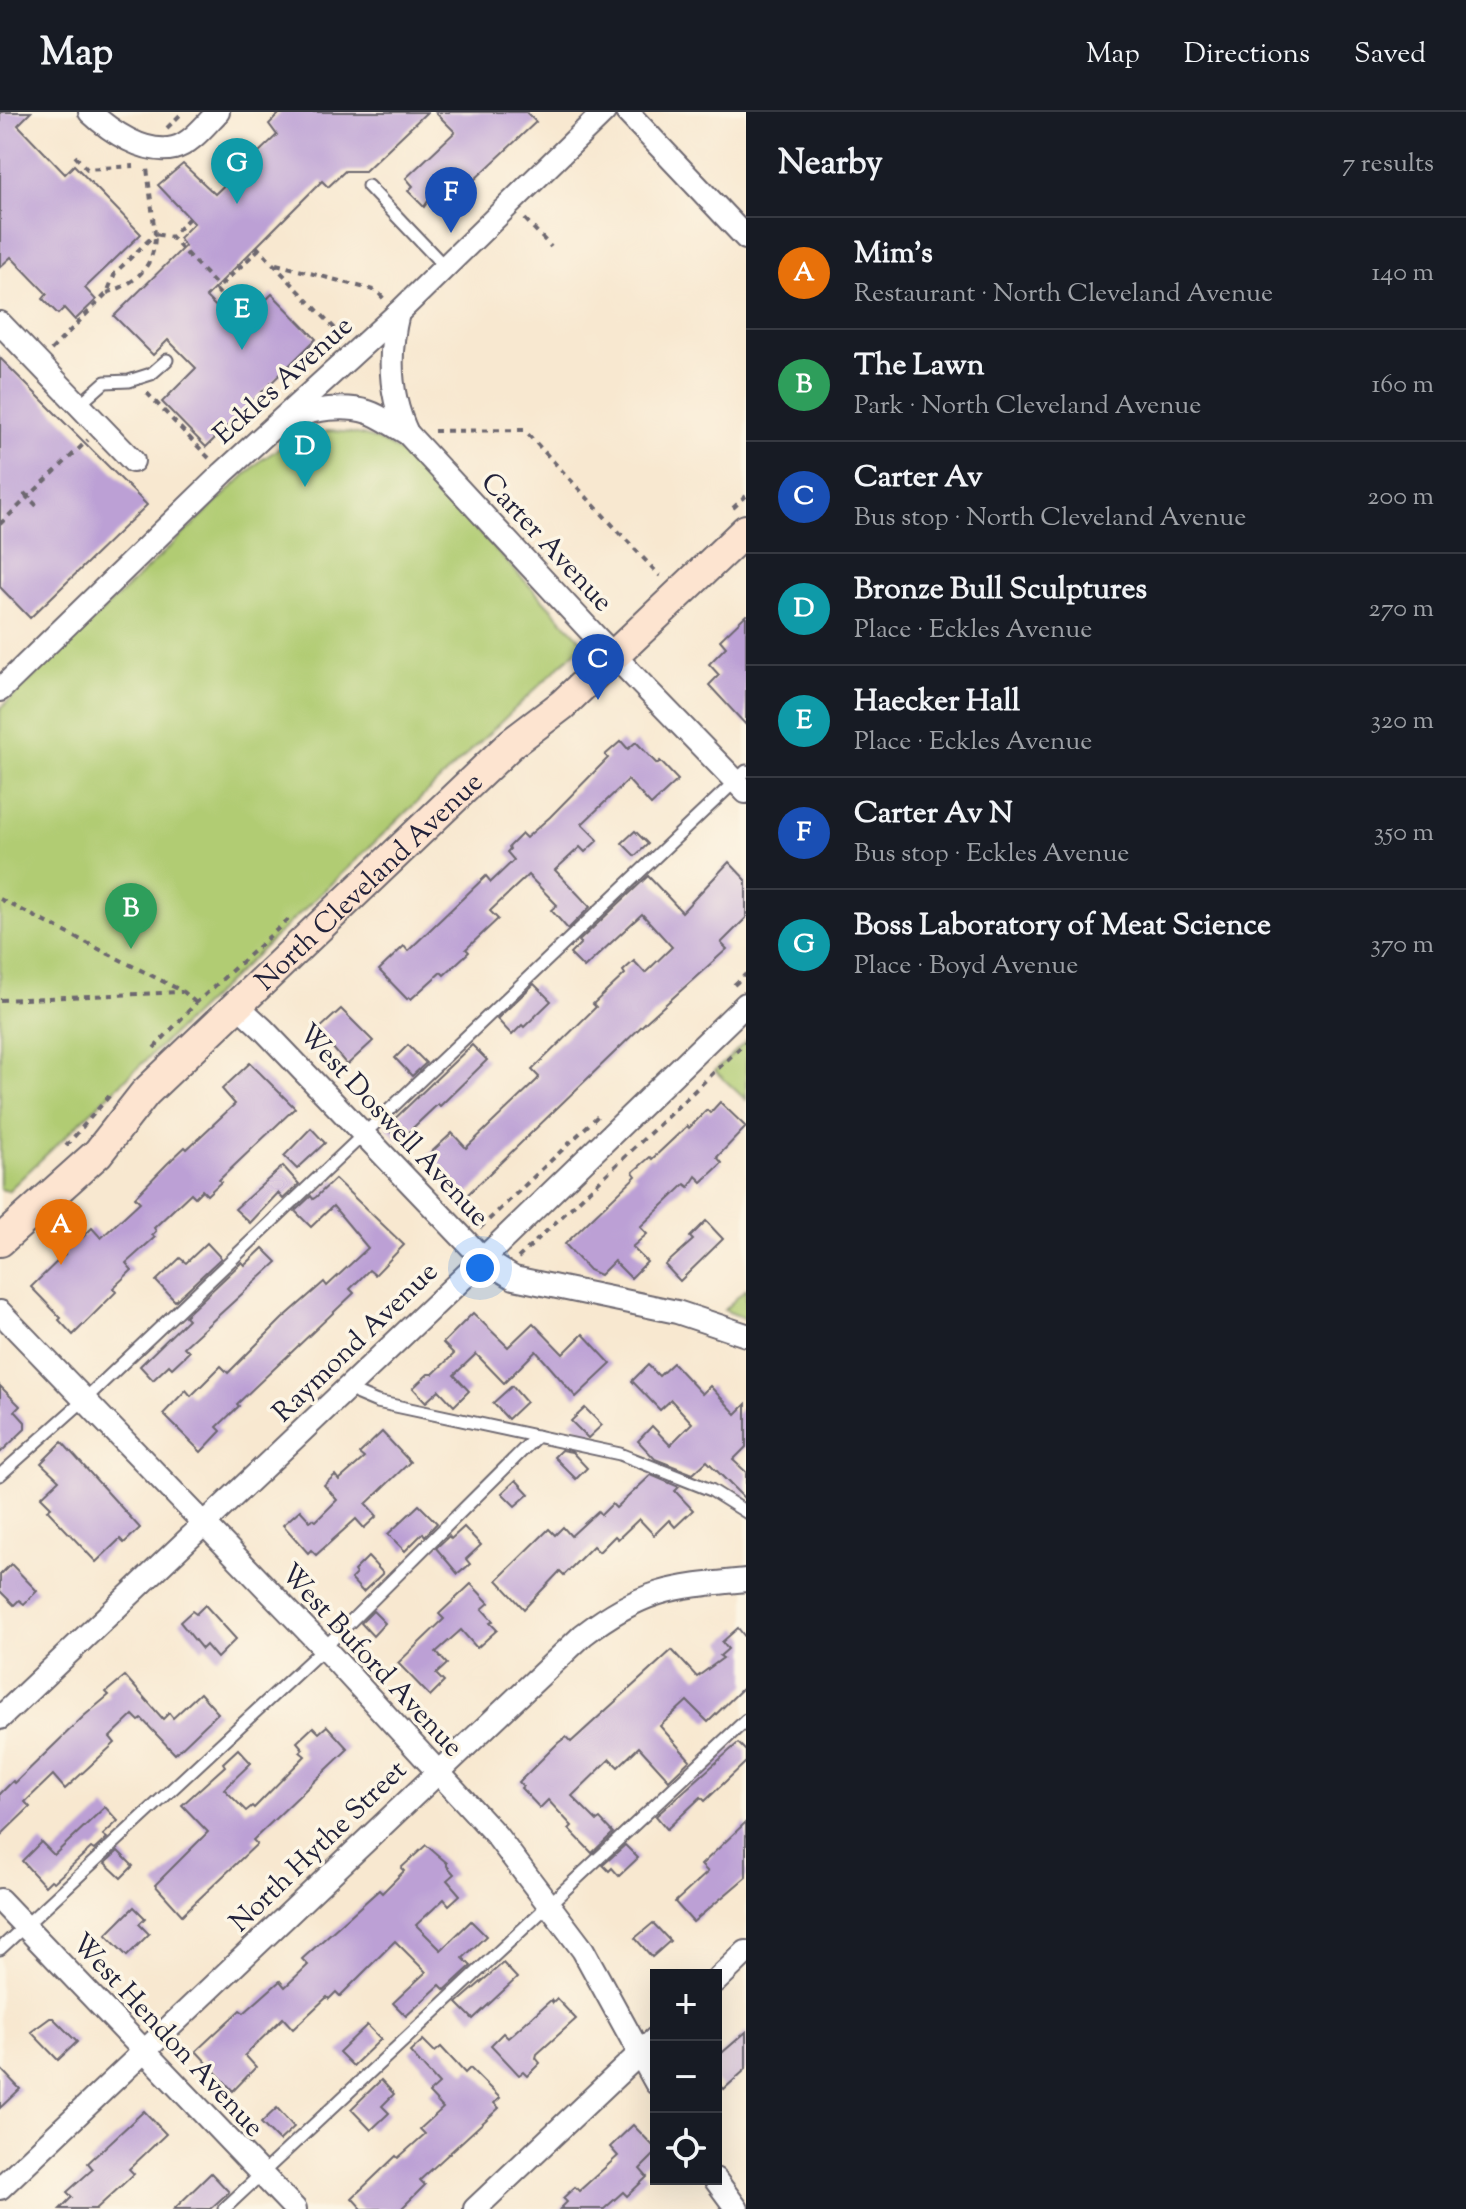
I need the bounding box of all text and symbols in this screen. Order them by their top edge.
text: Map [40,28,113,82]
text: Map [1086,35,1140,75]
text: Directions [1184,35,1310,75]
text: Saved [1354,35,1426,75]
pin: G [211,138,263,204]
text: Nearby [778,140,883,189]
text: 7 results [1342,146,1434,183]
pin: F [425,167,477,233]
text: Mim's [854,233,933,276]
text: A [793,255,815,292]
text: 140 m [1371,255,1434,292]
text: Restaurant · North Cleveland Avenue [854,276,1273,313]
pin: E [216,284,268,350]
street label: Eckles Avenue [205,308,359,450]
text: The Lawn [854,345,984,388]
text: B [796,367,812,404]
text: 160 m [1371,367,1434,404]
text: Park · North Cleveland Avenue [854,388,1201,425]
pin: D [279,421,331,487]
text: Carter Av [854,457,983,500]
street label: Carter Avenue [471,464,621,622]
text: C [794,479,814,516]
text: 200 m [1367,479,1434,516]
text: Bus stop · North Cleveland Avenue [854,500,1246,537]
text: Bronze Bull Sculptures [854,569,1147,612]
text: D [794,591,814,628]
text: 270 m [1369,591,1434,628]
text: Place · Eckles Avenue [854,612,1092,649]
pin: C [572,634,624,700]
text: Haecker Hall [854,681,1020,724]
text: E [796,703,812,740]
text: 320 m [1371,703,1434,740]
text: Place · Eckles Avenue [854,724,1092,761]
street label: North Cleveland Avenue [247,764,493,1001]
text: Carter Av N [854,793,1013,836]
text: F [797,815,811,852]
text: 350 m [1374,815,1434,852]
text: Bus stop · Eckles Avenue [854,836,1129,873]
pin: B [105,883,157,949]
text: Boss Laboratory of Meat Science [854,905,1271,948]
text: G [793,927,815,964]
text: 370 m [1370,927,1434,964]
text: Place · Boyd Avenue [854,948,1078,985]
street label: West Doswell Avenue [288,1016,498,1236]
pin: A [35,1199,87,1265]
your location [460,1248,500,1288]
street label: Raymond Avenue [264,1254,448,1433]
street label: West Buford Avenue [270,1555,471,1767]
street label: North Hythe Street [221,1752,417,1942]
street label: West Hendon Avenue [61,1925,272,2147]
map controls [650,1969,722,2185]
button: + [650,1969,722,2041]
button: − [650,2041,722,2113]
button: locate [650,2113,722,2185]

